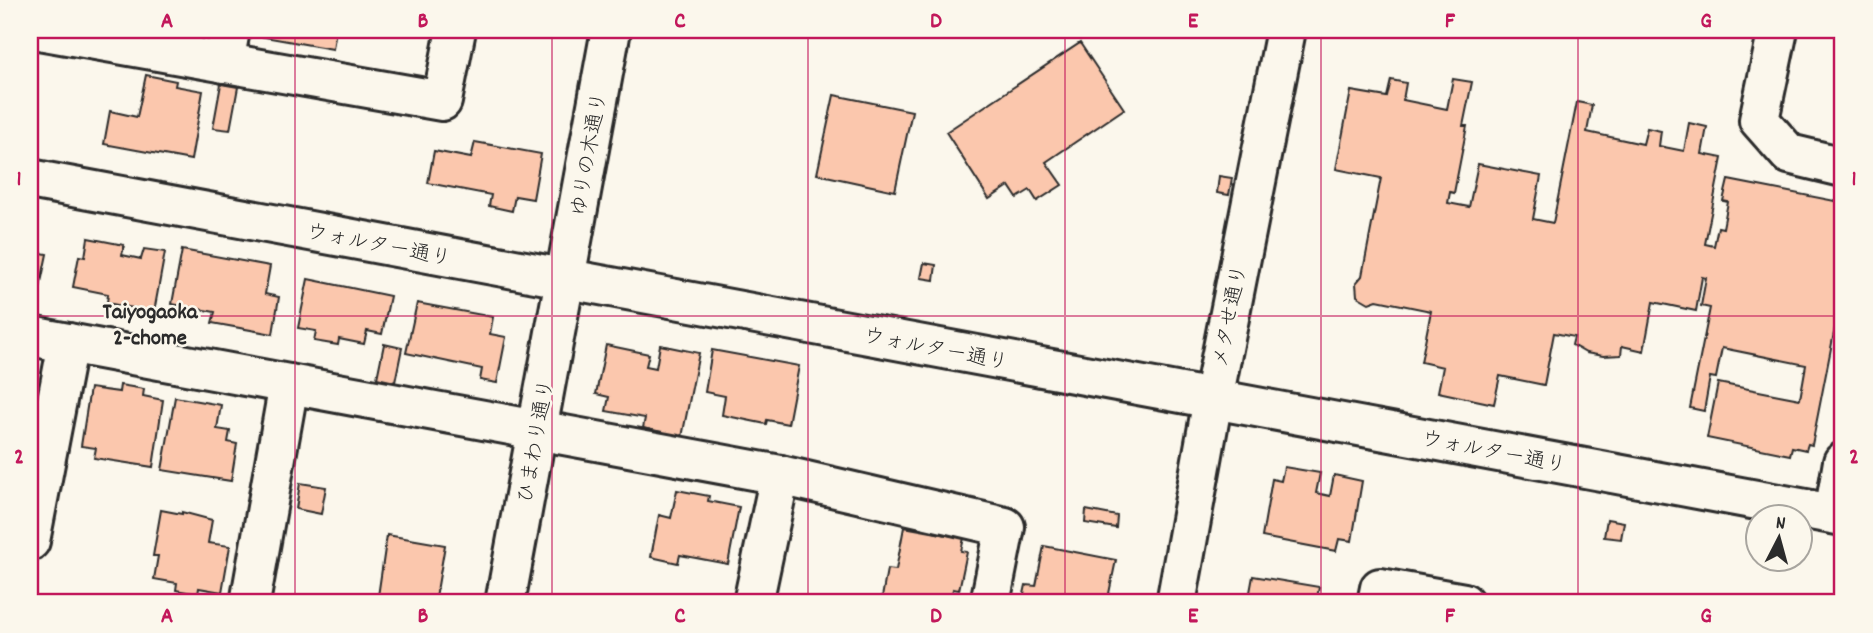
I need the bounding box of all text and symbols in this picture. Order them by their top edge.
text: A [161,6,173,39]
text: B [418,6,429,39]
text: C [674,6,686,39]
text: D [930,6,942,39]
text: E [1188,6,1199,39]
text: F [1445,6,1456,39]
text: G [1700,6,1712,39]
street label: ゆりの木通り [565,90,617,219]
text: 1 [16,164,22,197]
text: 1 [1851,164,1857,197]
street label: ウォルター通り [303,218,453,276]
street label: メタせ通り [1207,262,1257,371]
district label: Taiyogaoka 2-chome [102,297,199,356]
street label: ウォルター通り [860,322,1010,380]
street label: ひまわり通り [512,377,564,506]
street label: ウォルター通り [1418,425,1568,483]
text: 2 [14,442,24,475]
text: 2 [1849,442,1859,475]
north arrow [1744,504,1814,574]
text: N [1774,511,1786,538]
text: A [161,601,173,633]
text: B [418,601,429,633]
text: C [674,601,686,633]
text: D [930,601,942,633]
text: E [1188,601,1199,633]
text: F [1445,601,1456,633]
text: G [1700,601,1712,633]

